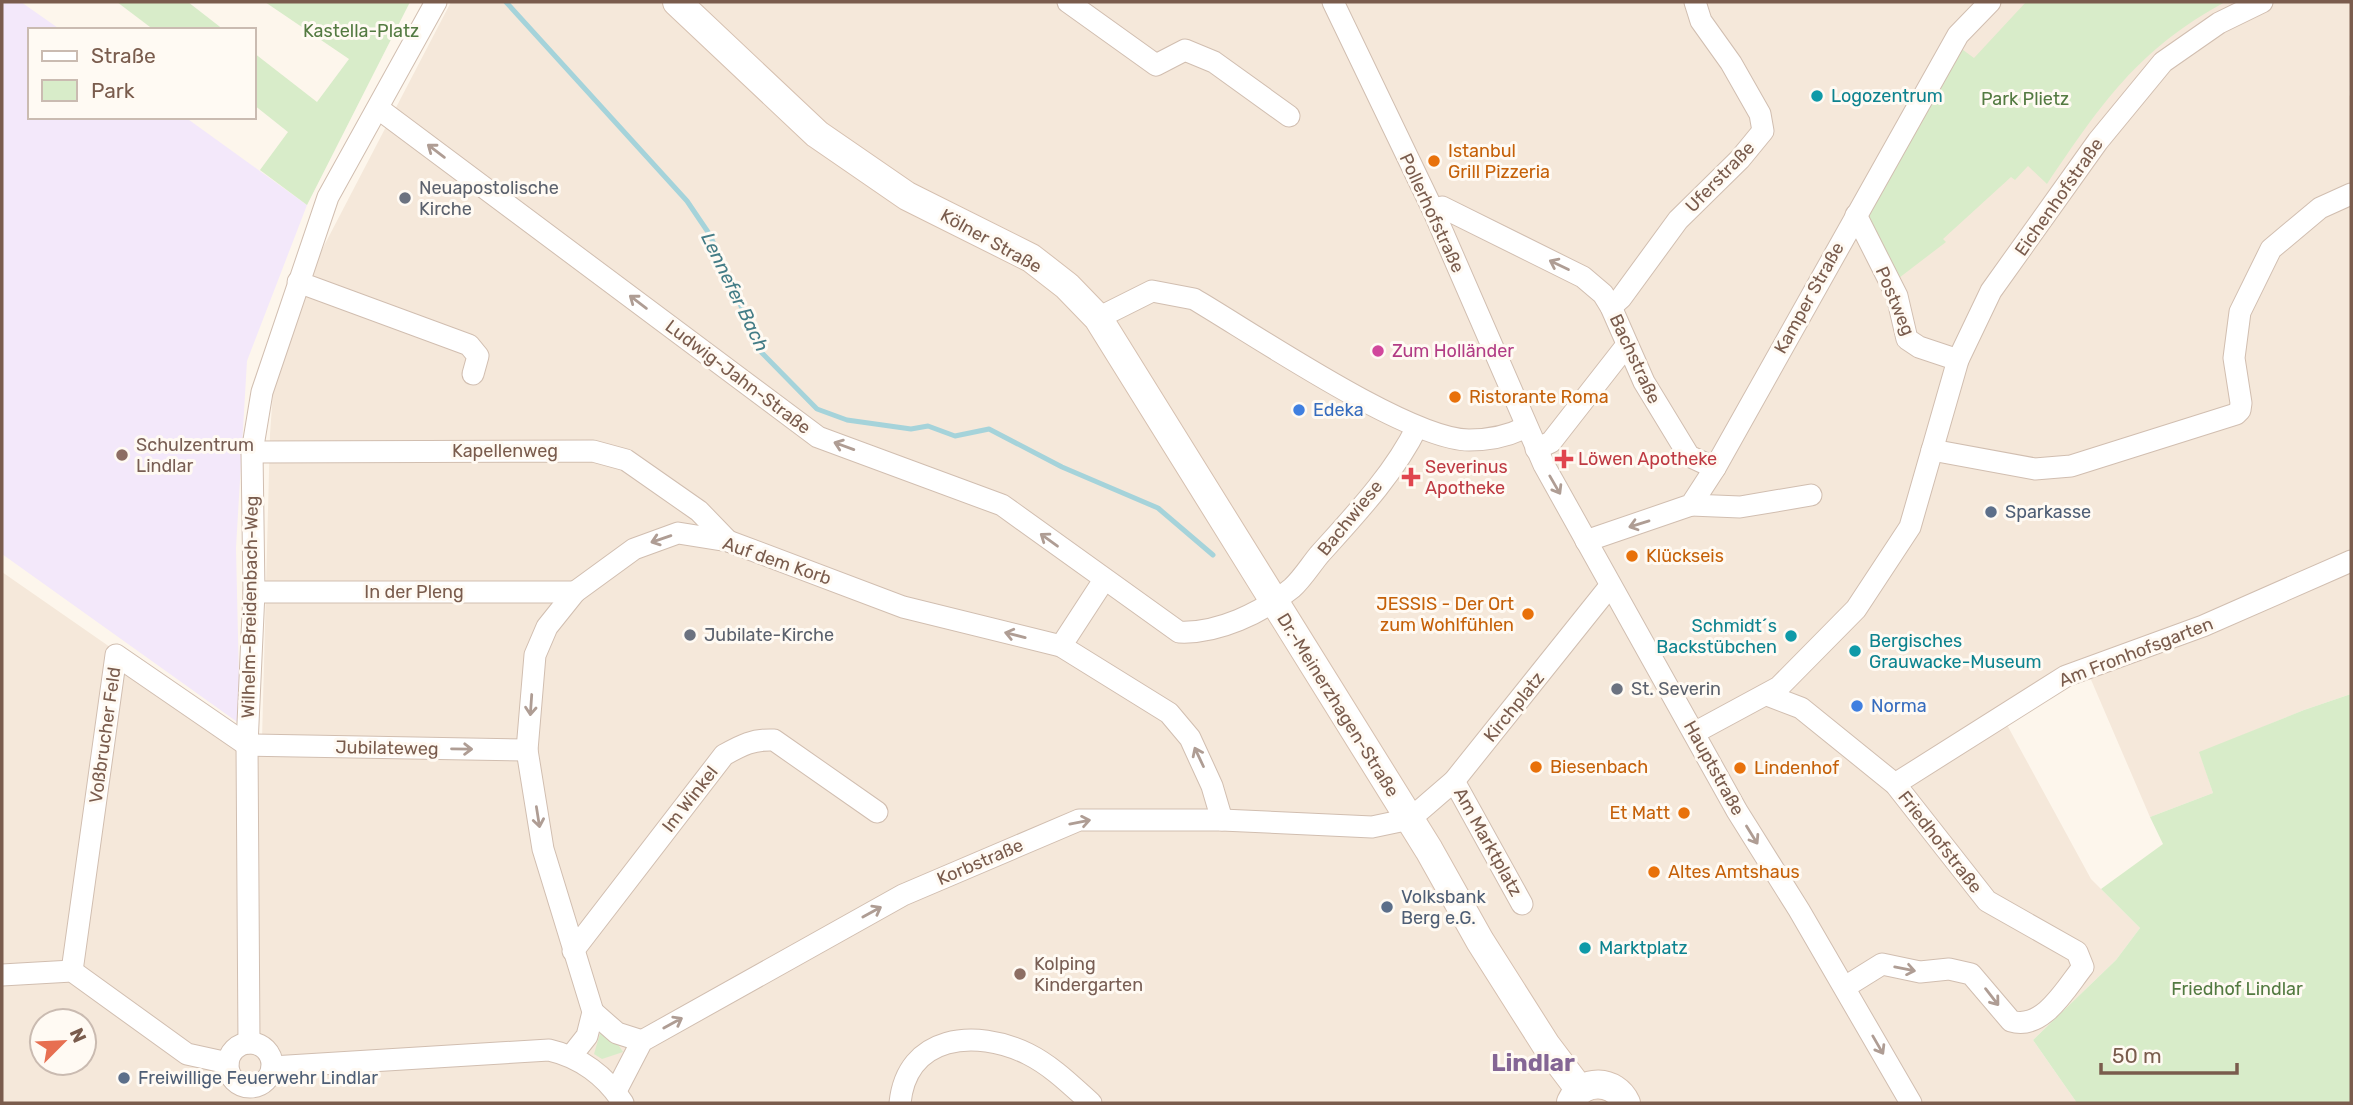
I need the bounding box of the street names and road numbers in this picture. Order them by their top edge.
street label: Eichenhofstraße [2010,134,2108,260]
street label: Uferstraße [1681,137,1759,217]
street label: Pollerhofstraße [1395,150,1469,276]
street label: Kölner Straße [937,204,1045,278]
street label: Kamper Straße [1769,239,1849,357]
street label: Postweg [1871,263,1919,339]
street label: Bachstraße [1605,311,1665,407]
street label: Ludwig-Jahn-Straße [661,315,815,439]
street label: Kapellenweg [452,440,558,462]
street label: Bachwiese [1313,476,1387,560]
street label: Wilhelm-Breidenbach-Weg [237,495,263,719]
street label: Auf dem Korb [720,532,834,590]
street label: In der Pleng [364,581,464,603]
street label: Dr.-Meinerzhagen-Straße [1272,609,1404,801]
street label: Am Fronhofsgarten [2056,612,2216,692]
street label: Voßbrucher Feld [85,665,125,805]
street label: Kirchplatz [1479,667,1549,747]
street label: Hauptstraße [1679,717,1749,819]
street label: Jubilateweg [335,736,439,760]
street label: Im Winkel [657,761,723,837]
street label: Am Marktplatz [1449,784,1527,900]
street label: Friedhofstraße [1893,786,1987,898]
street label: Korbstraße [934,834,1026,890]

